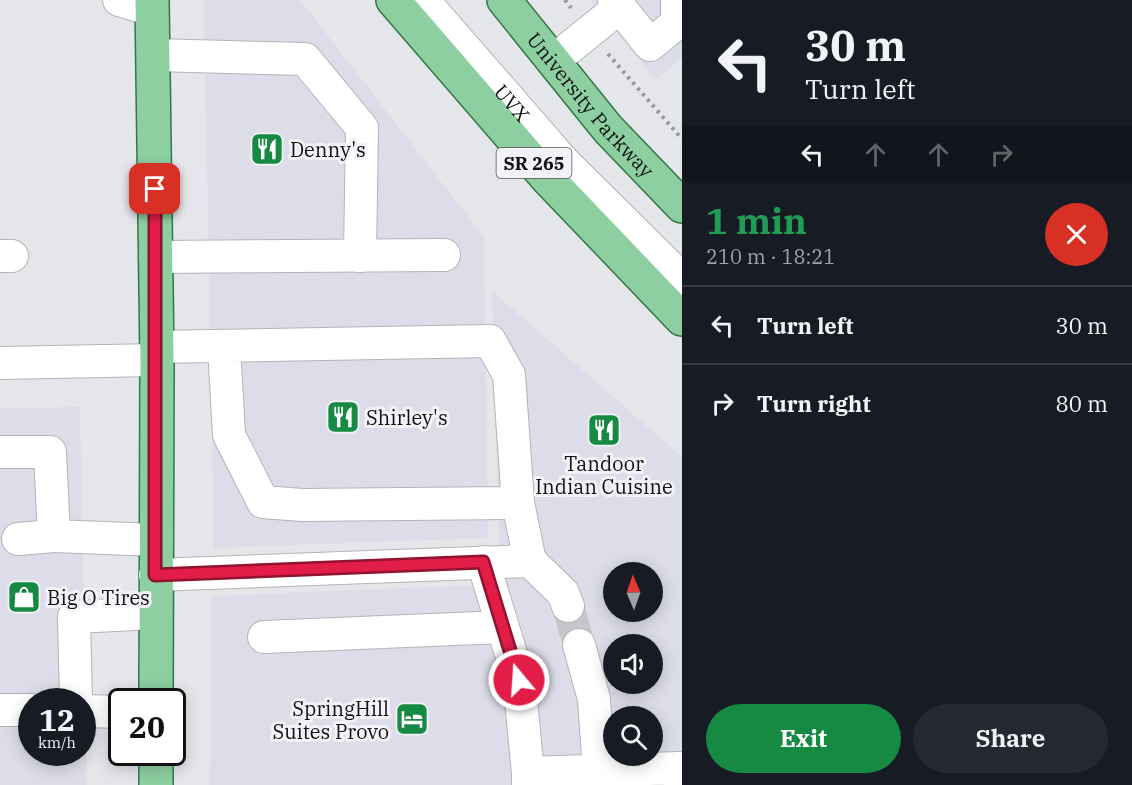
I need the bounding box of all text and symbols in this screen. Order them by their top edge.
text: 30 m [805,18,906,73]
icon: left [706,24,784,102]
street label: University Parkway [521,26,661,183]
text: Turn left [805,71,916,106]
street label: UVX [488,78,536,127]
restaurant icon: Denny's [249,131,285,167]
place label: Denny's [290,136,366,163]
icon: left [796,138,829,171]
icon: ahead [859,138,892,171]
icon: ahead [922,138,955,171]
icon: right [985,138,1018,171]
road number: SR 265 [496,148,572,178]
pin [129,163,180,214]
icon: arrive [138,172,171,205]
text: 1 min [706,197,807,244]
button: close [1045,203,1108,266]
text: 210 m · 18:21 [706,243,835,270]
icon: left [706,309,739,342]
text: Turn left [757,311,853,340]
text: 30 m [1056,311,1108,340]
icon: right [706,387,739,420]
text: Turn right [757,389,871,418]
text: 80 m [1056,389,1108,418]
restaurant icon: Shirley's [325,399,361,435]
place label: Shirley's [366,404,448,431]
restaurant icon: Tandoor Indian Cuisine [586,412,622,448]
place label: Tandoor Indian Cuisine [535,450,673,500]
north arrow [603,562,663,622]
map controls [603,562,663,766]
shop icon: Big O Tires [6,579,42,615]
place label: Big O Tires [47,584,150,611]
button: sound [603,634,663,694]
position arrow [487,648,551,712]
speed limit sign: 20 [108,688,186,766]
place label: SpringHill Suites Provo [272,695,389,745]
text: 12 [39,700,75,739]
hotel icon: SpringHill Suites Provo [394,701,430,737]
button: Exit [706,704,901,773]
button: Share [913,704,1108,773]
button: search [603,706,663,766]
text: km/h [38,733,76,752]

